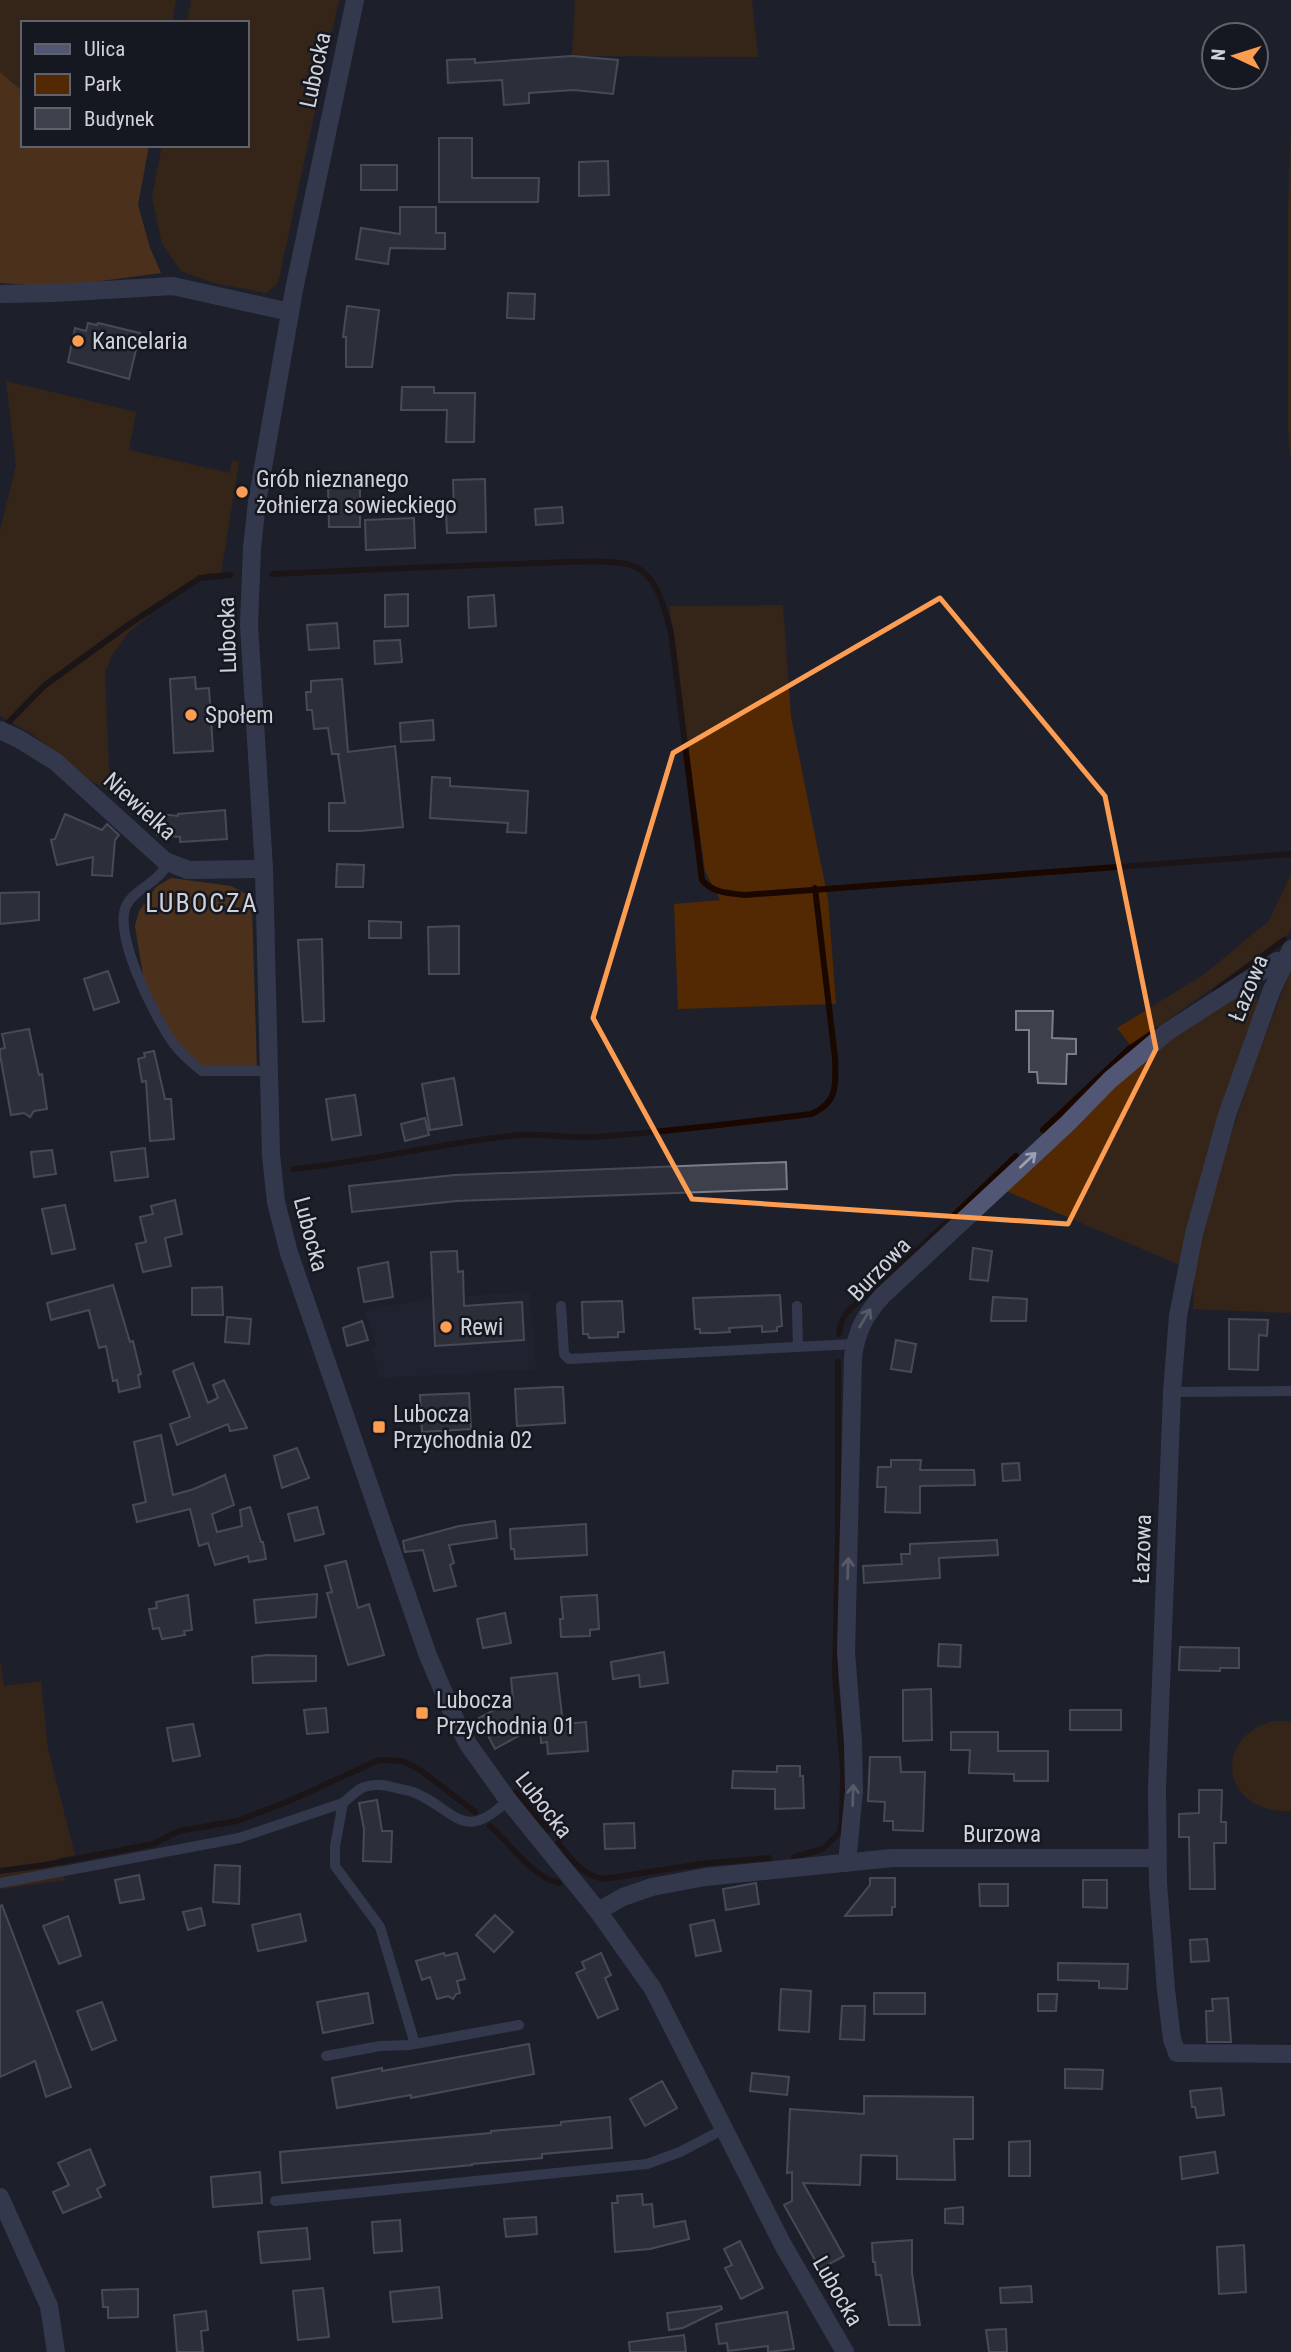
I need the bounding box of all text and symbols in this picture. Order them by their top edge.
legend [21,21,248,147]
north arrow [1200,21,1270,91]
street label: Lubocka [294,30,337,110]
text: Ulica [84,37,125,61]
text: N [1207,48,1230,61]
text: Park [84,72,122,96]
text: Budynek [84,107,155,131]
place label: Kancelaria [92,328,188,355]
marker: Kancelaria [70,333,86,349]
place label: Grób nieznanego żołnierza sowieckiego [256,466,457,519]
marker: Grób nieznanego żołnierza sowieckiego [234,484,250,500]
street label: Lubocka [213,596,242,674]
place label: Społem [205,702,274,729]
marker: Społem [183,707,199,723]
street label: Niewielka [98,767,181,846]
district label: LUBOCZA [145,888,259,918]
street label: Łazowa [1223,951,1274,1025]
one-way arrow [1019,1152,1037,1168]
street label: Lubocka [288,1194,333,1275]
street label: Burzowa [843,1232,916,1307]
one-way arrow [858,1309,872,1329]
place label: Rewi [460,1314,503,1341]
marker: Rewi [438,1319,454,1335]
place label: Lubocza Przychodnia 02 [393,1401,532,1454]
marker: Lubocza Przychodnia 02 [371,1419,387,1435]
street label: Łazowa [1128,1514,1157,1584]
one-way arrow [842,1556,855,1579]
place label: Lubocza Przychodnia 01 [436,1687,575,1740]
marker: Lubocza Przychodnia 01 [414,1705,430,1721]
street label: Lubocka [509,1767,578,1844]
one-way arrow [846,1784,860,1807]
street label: Burzowa [963,1821,1041,1848]
street label: Lubocka [807,2251,868,2331]

